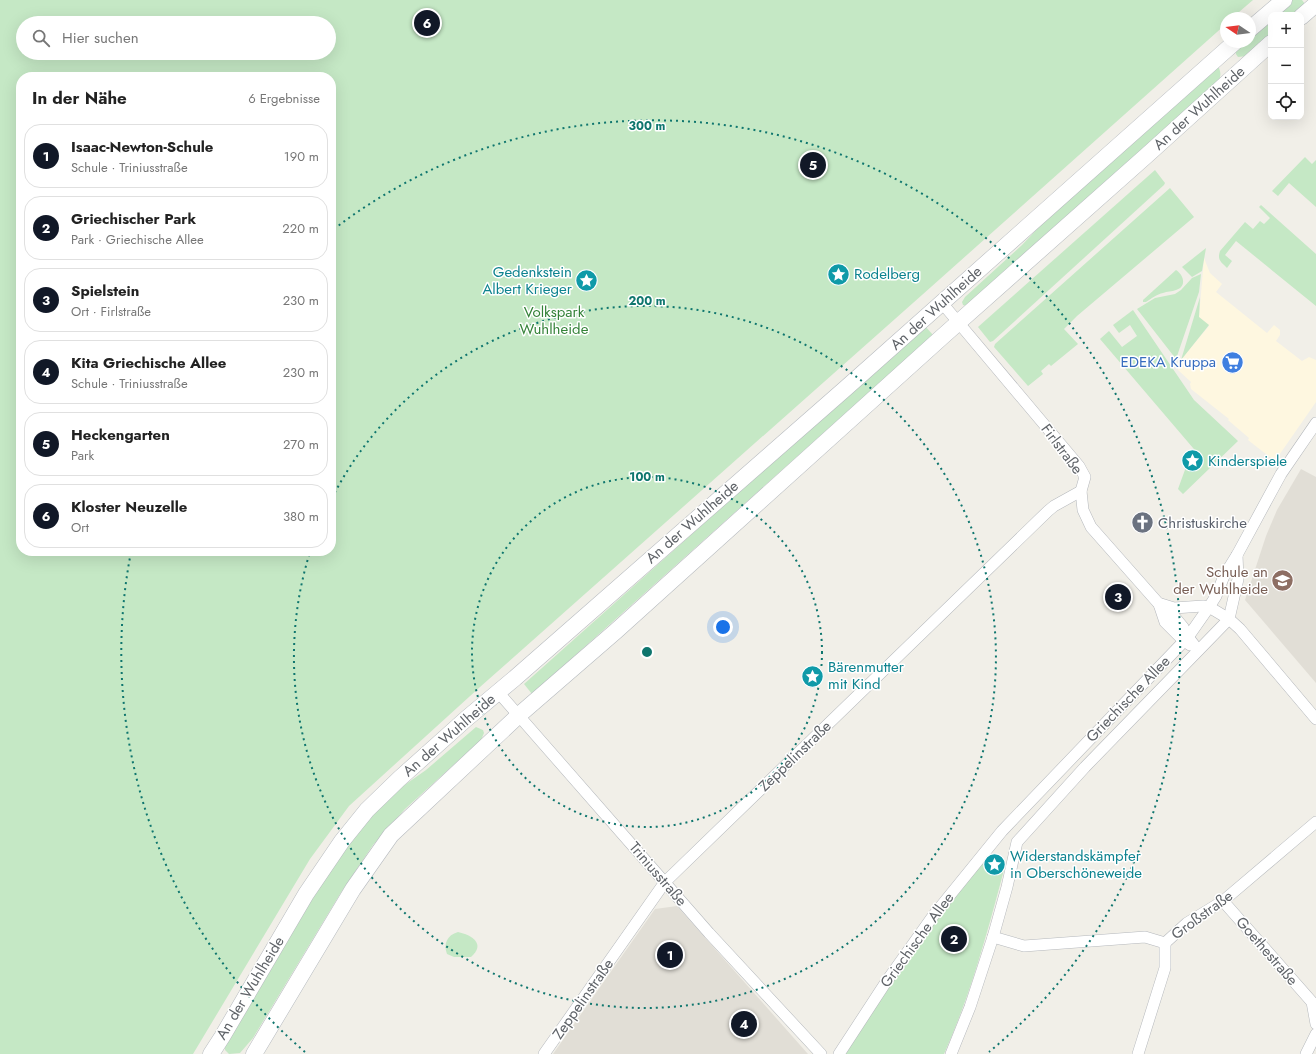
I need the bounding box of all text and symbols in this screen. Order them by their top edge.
pin: 6 [414,8,440,38]
north arrow [1220,12,1256,48]
map controls [1268,12,1304,120]
button: + [1268,12,1304,48]
search box [16,16,336,60]
icon: search [30,27,52,49]
text: Hier suchen [62,27,139,49]
button: − [1268,48,1304,84]
street label: An der Wuhlheide [1148,61,1250,155]
button: locate [1268,84,1304,120]
text: In der Nähe [32,86,127,110]
text: 6 Ergebnisse [248,89,320,108]
text: 300 m [629,117,666,135]
text: Isaac-Newton-Schule [71,136,213,158]
text: 1 [43,147,49,166]
text: 190 m [284,147,319,166]
pin: 5 [800,150,826,180]
text: Schule · Triniusstraße [71,158,188,177]
text: Griechischer Park [71,208,196,230]
text: 2 [42,219,50,238]
text: 220 m [282,219,319,238]
text: Park · Griechische Allee [71,230,204,249]
place label: Gedenkstein Albert Krieger [482,261,573,300]
place icon: Rodelberg [826,261,852,287]
street label: An der Wuhlheide [885,261,987,355]
place label: Rodelberg [854,263,920,285]
place icon: Gedenkstein Albert Krieger [574,268,600,294]
text: Spielstein [71,280,139,302]
text: 3 [42,291,50,310]
text: 230 m [283,291,319,310]
text: 200 m [628,292,666,310]
park label: Volkspark Wuhlheide [520,301,589,340]
text: Ort · Firlstraße [71,302,151,321]
supermarket icon: EDEKA Kruppa [1219,349,1245,375]
place label: EDEKA Kruppa [1121,351,1216,373]
text: Kita Griechische Allee [71,352,226,374]
text: 4 [41,363,51,382]
text: 230 m [283,363,319,382]
text: Schule · Triniusstraße [71,374,188,393]
street label: Firlstraße [1036,419,1088,479]
text: Heckengarten [71,424,170,446]
text: 5 [42,435,50,454]
text: 270 m [283,435,319,454]
text: Park [71,446,94,465]
place icon: Kinderspiele [1179,448,1205,474]
place label: Kinderspiele [1208,450,1287,472]
text: 100 m [629,468,665,486]
street label: An der Wuhlheide [641,475,744,569]
text: Kloster Neuzelle [71,496,187,518]
text: 6 [42,507,50,526]
text: 380 m [283,507,319,526]
church icon: Christuskirche [1130,510,1156,536]
place label: Christuskirche [1158,512,1247,534]
text: Ort [71,518,89,537]
place label: Schule an der Wuhlheide [1173,561,1268,600]
school or university icon: Schule an der Wuhlheide [1270,568,1296,594]
pin: 3 [1105,582,1131,612]
your location [713,617,733,637]
centre of rings [640,645,654,659]
street label: Griechische Allee [1081,651,1175,747]
place label: Bärenmutter mit Kind [828,656,905,695]
place icon: Bärenmutter mit Kind [800,663,826,689]
street label: An der Wuhlheide [398,688,501,782]
street label: Zeppelinstraße [754,715,837,796]
street label: Triniusstraße [624,837,692,911]
place label: Widerstandskämpfer in Oberschöneweide [1010,845,1142,884]
place icon: Widerstandskämpfer in Oberschöneweide [982,852,1008,878]
street label: Großstraße [1167,885,1238,945]
street label: Griechische Allee [875,888,959,992]
street label: Goethestraße [1231,912,1303,990]
pin: 2 [941,924,967,954]
street label: An der Wuhlheide [210,932,290,1044]
pin: 1 [657,940,683,970]
street label: Zeppelinstraße [547,954,619,1044]
pin: 4 [731,1009,757,1039]

